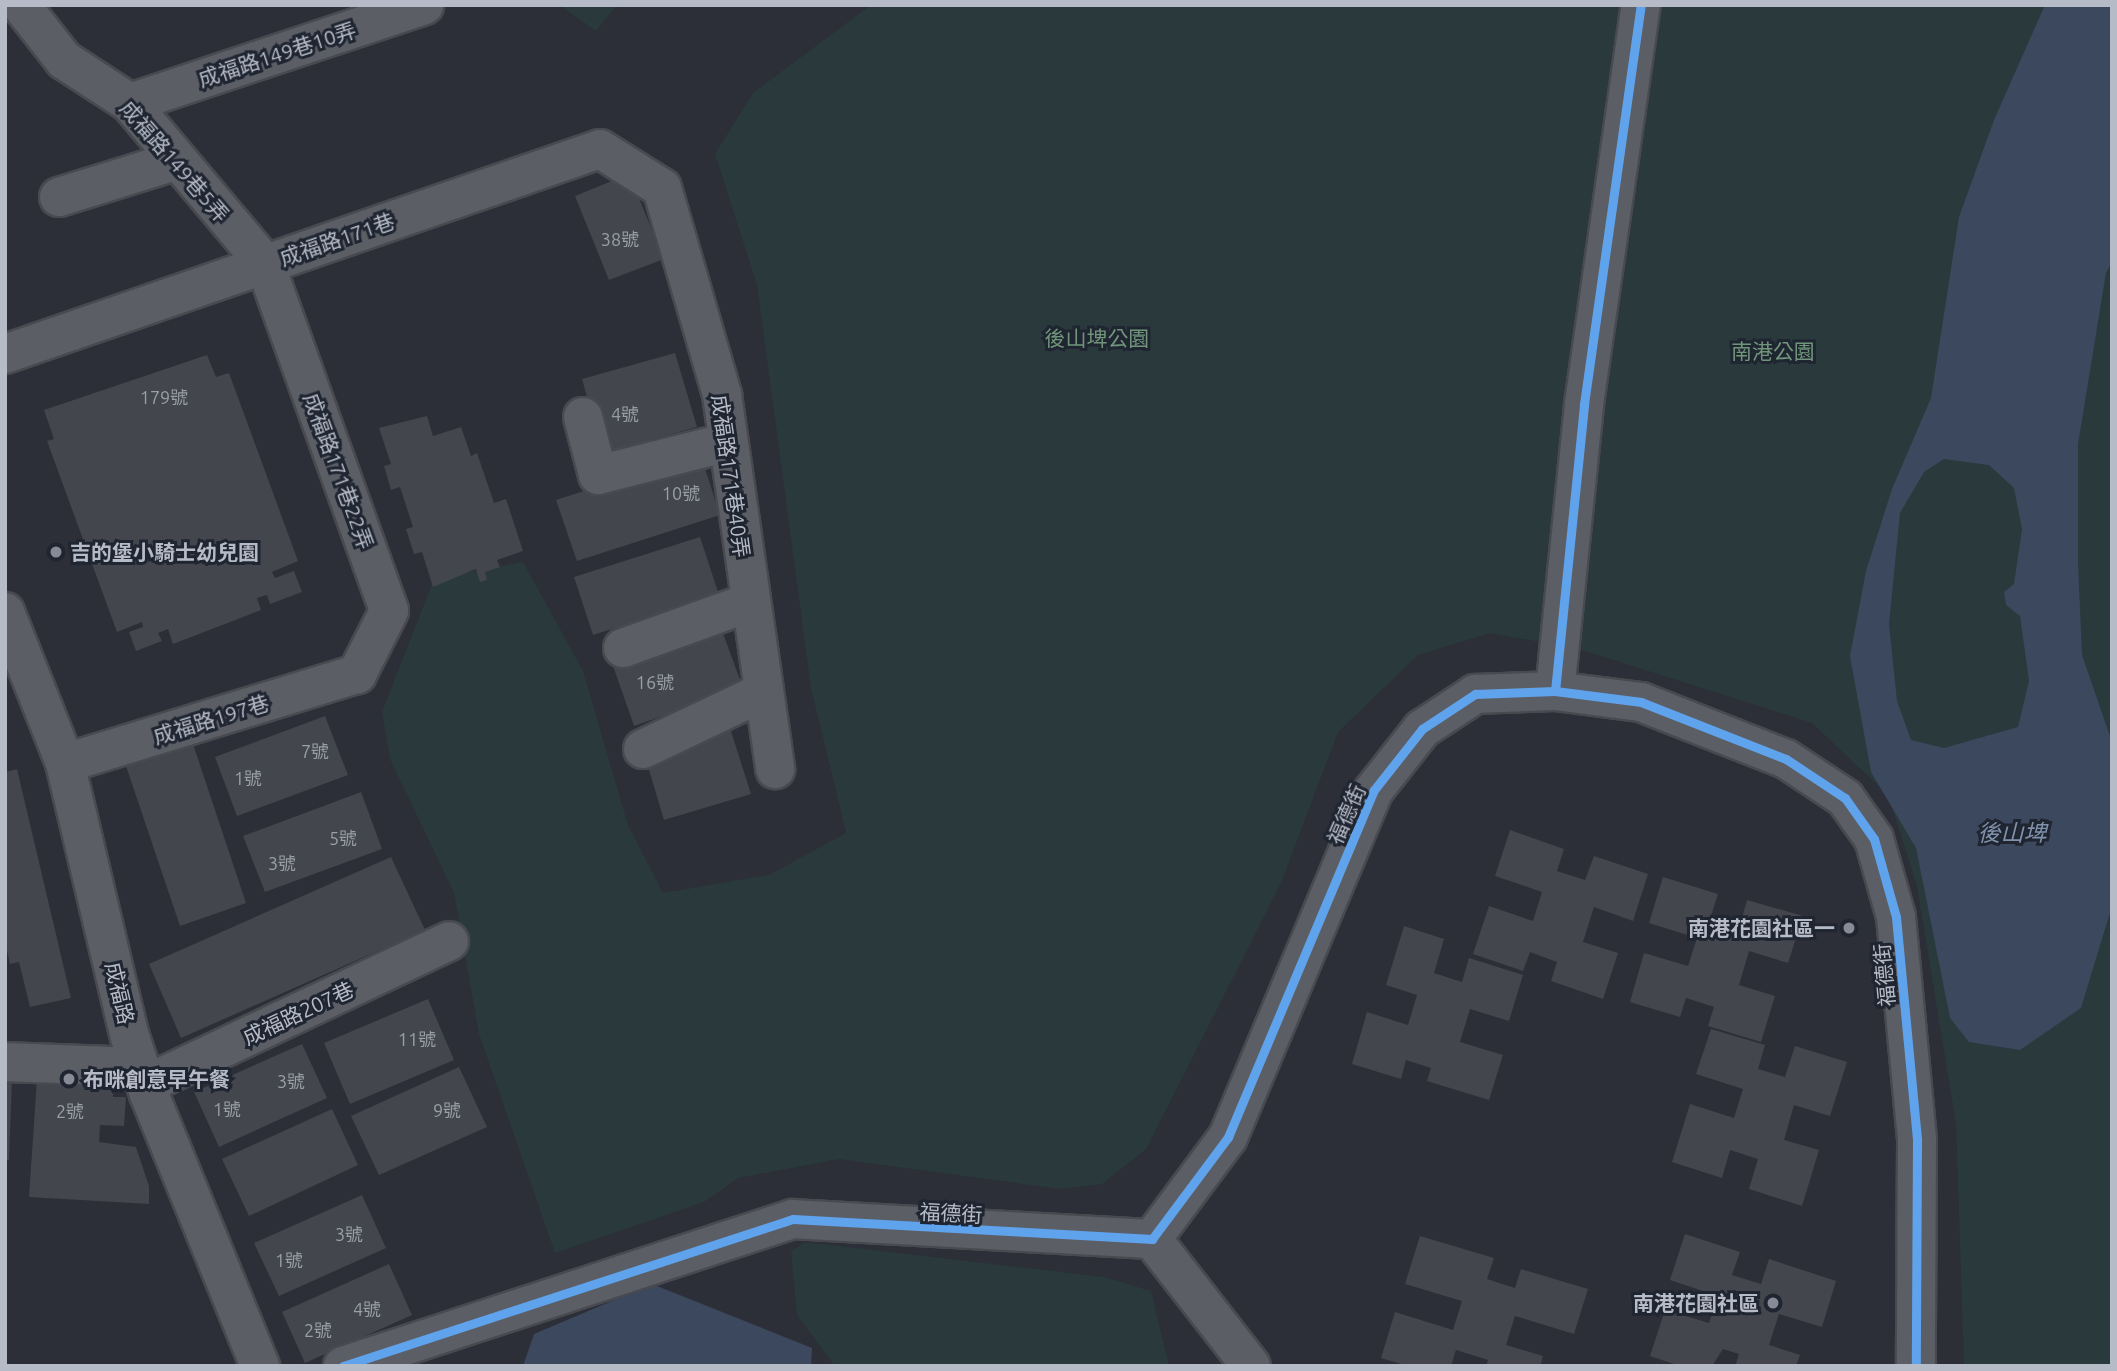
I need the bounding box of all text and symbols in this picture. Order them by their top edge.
street label: 成福路149巷10弄 [195,17,359,91]
street label: 成福路149巷5弄 [116,95,234,227]
street label: 成福路171巷 [276,208,398,270]
house number: 38號 [601,228,639,250]
park label: 後山埤公園 [1045,325,1149,351]
park label: 南港公園 [1731,338,1815,364]
house number: 179號 [140,386,188,408]
street label: 成福路171巷22弄 [299,390,379,552]
street label: 成福路171巷40弄 [707,393,755,559]
house number: 4號 [611,403,639,425]
house number: 10號 [662,482,700,504]
place label: 吉的堡小騎士幼兒園 [70,539,259,565]
marker: 吉的堡小騎士幼兒園 [48,544,64,560]
house number: 16號 [636,671,674,693]
street label: 成福路197巷 [150,689,272,749]
house number: 7號 [301,740,329,762]
house number: 1號 [234,767,262,789]
street label: 福德街 [1322,780,1370,848]
water label: 後山埤 [1978,819,2046,847]
house number: 5號 [329,827,357,849]
house number: 3號 [268,852,296,874]
place label: 南港花園社區一 [1688,915,1835,941]
marker: 南港花園社區一 [1841,920,1857,936]
street label: 福德街 [1869,943,1899,1007]
street label: 成福路 [101,959,139,1027]
street label: 成福路207巷 [239,976,357,1050]
house number: 11號 [398,1028,436,1050]
place label: 布咪創意早午餐 [83,1066,230,1092]
house number: 3號 [277,1070,305,1092]
marker: 布咪創意早午餐 [61,1071,77,1087]
house number: 1號 [213,1098,241,1120]
house number: 9號 [433,1099,461,1121]
house number: 2號 [56,1100,84,1122]
street label: 福德街 [919,1199,983,1227]
house number: 3號 [335,1223,363,1245]
house number: 1號 [275,1249,303,1271]
place label: 南港花園社區 [1633,1290,1759,1316]
marker: 南港花園社區 [1765,1295,1781,1311]
house number: 4號 [353,1298,381,1320]
house number: 2號 [304,1319,332,1341]

